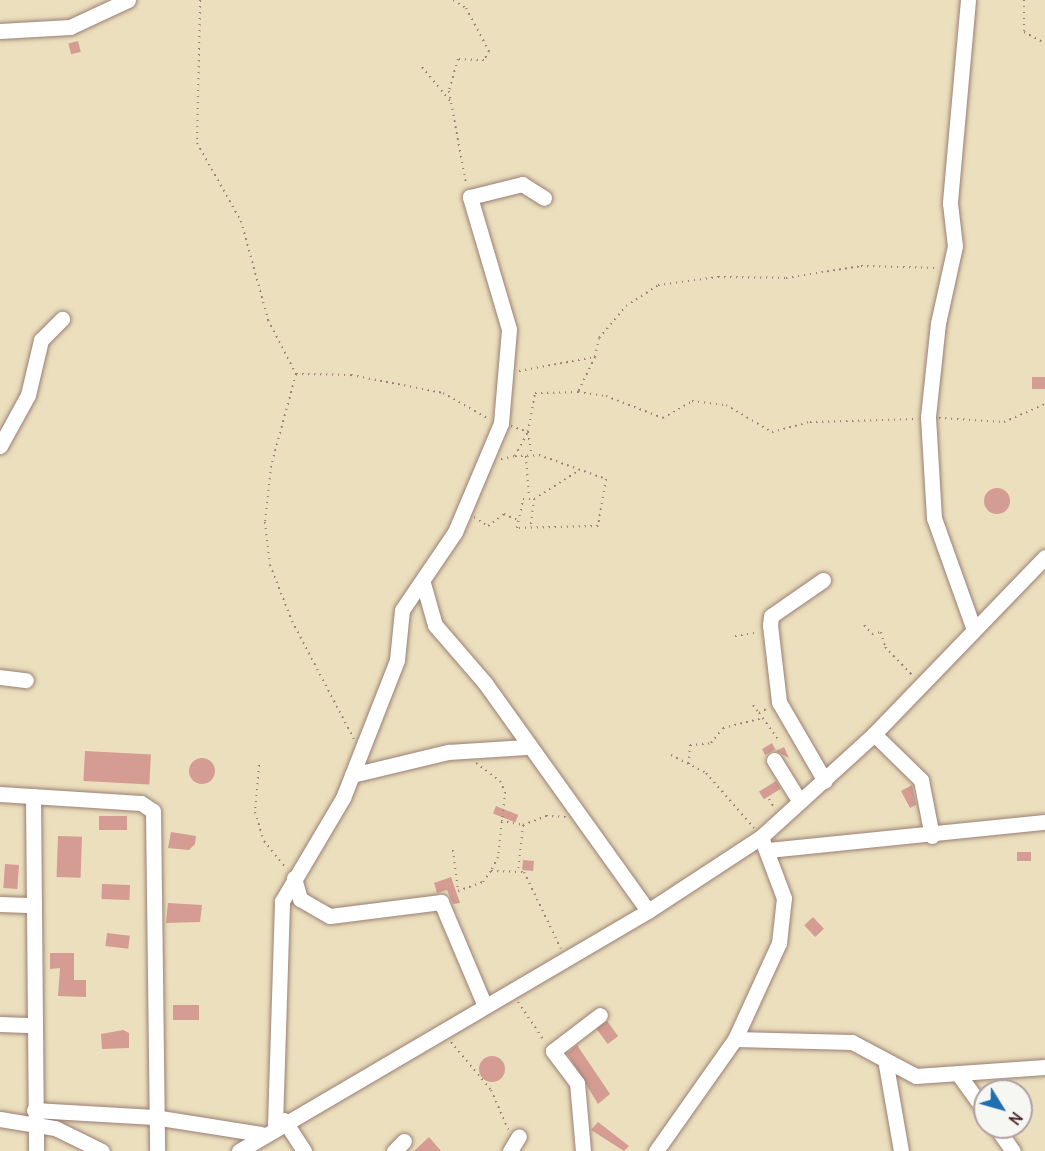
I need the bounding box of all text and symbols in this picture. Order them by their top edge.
north arrow [973,1079,1033,1139]
text: N [1004,1108,1027,1129]

